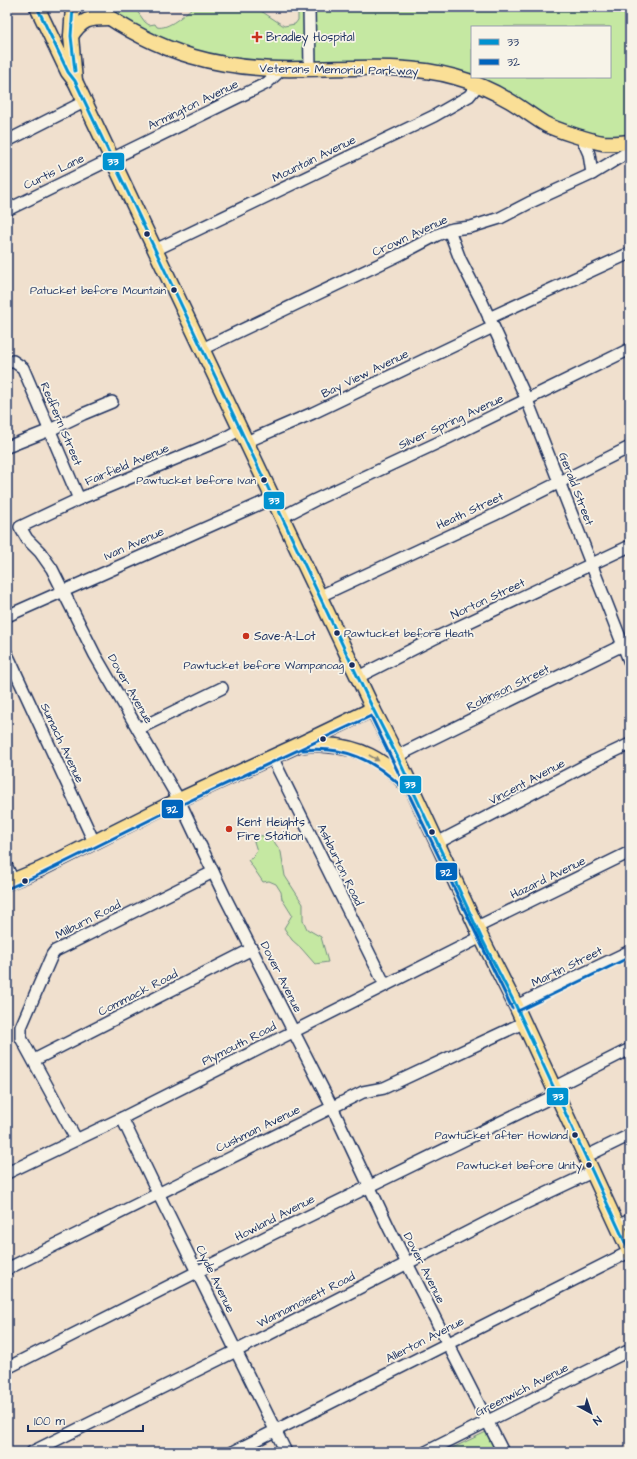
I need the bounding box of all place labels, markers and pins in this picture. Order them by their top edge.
place label: Bradley Hospital [266,29,355,47]
marker: Bradley Hospital [251,31,263,43]
unlabelled marker [142,229,152,239]
place label: Patucket before Mountain [30,283,166,298]
marker: Patucket before Mountain [169,285,179,295]
place label: Pawtucket before Ivan [136,473,257,488]
marker: Pawtucket before Ivan [259,475,269,485]
place label: Pawtucket before Heath [344,626,474,641]
place label: Save-A-Lot [254,628,316,645]
marker: Pawtucket before Heath [332,628,342,638]
marker: Save-A-Lot [241,631,251,641]
place label: Pawtucket before Wampanoag [183,658,344,674]
marker: Pawtucket before Wampanoag [347,660,357,670]
unlabelled marker [318,734,328,744]
place label: Kent Heights Fire Station [237,814,305,845]
marker: Kent Heights Fire Station [224,824,234,834]
unlabelled marker [427,827,437,837]
unlabelled marker [20,876,30,886]
place label: Pawtucket after Howland [435,1128,568,1143]
marker: Pawtucket after Howland [570,1130,580,1140]
place label: Pawtucket before Unity [457,1158,582,1174]
marker: Pawtucket before Unity [584,1160,594,1170]

